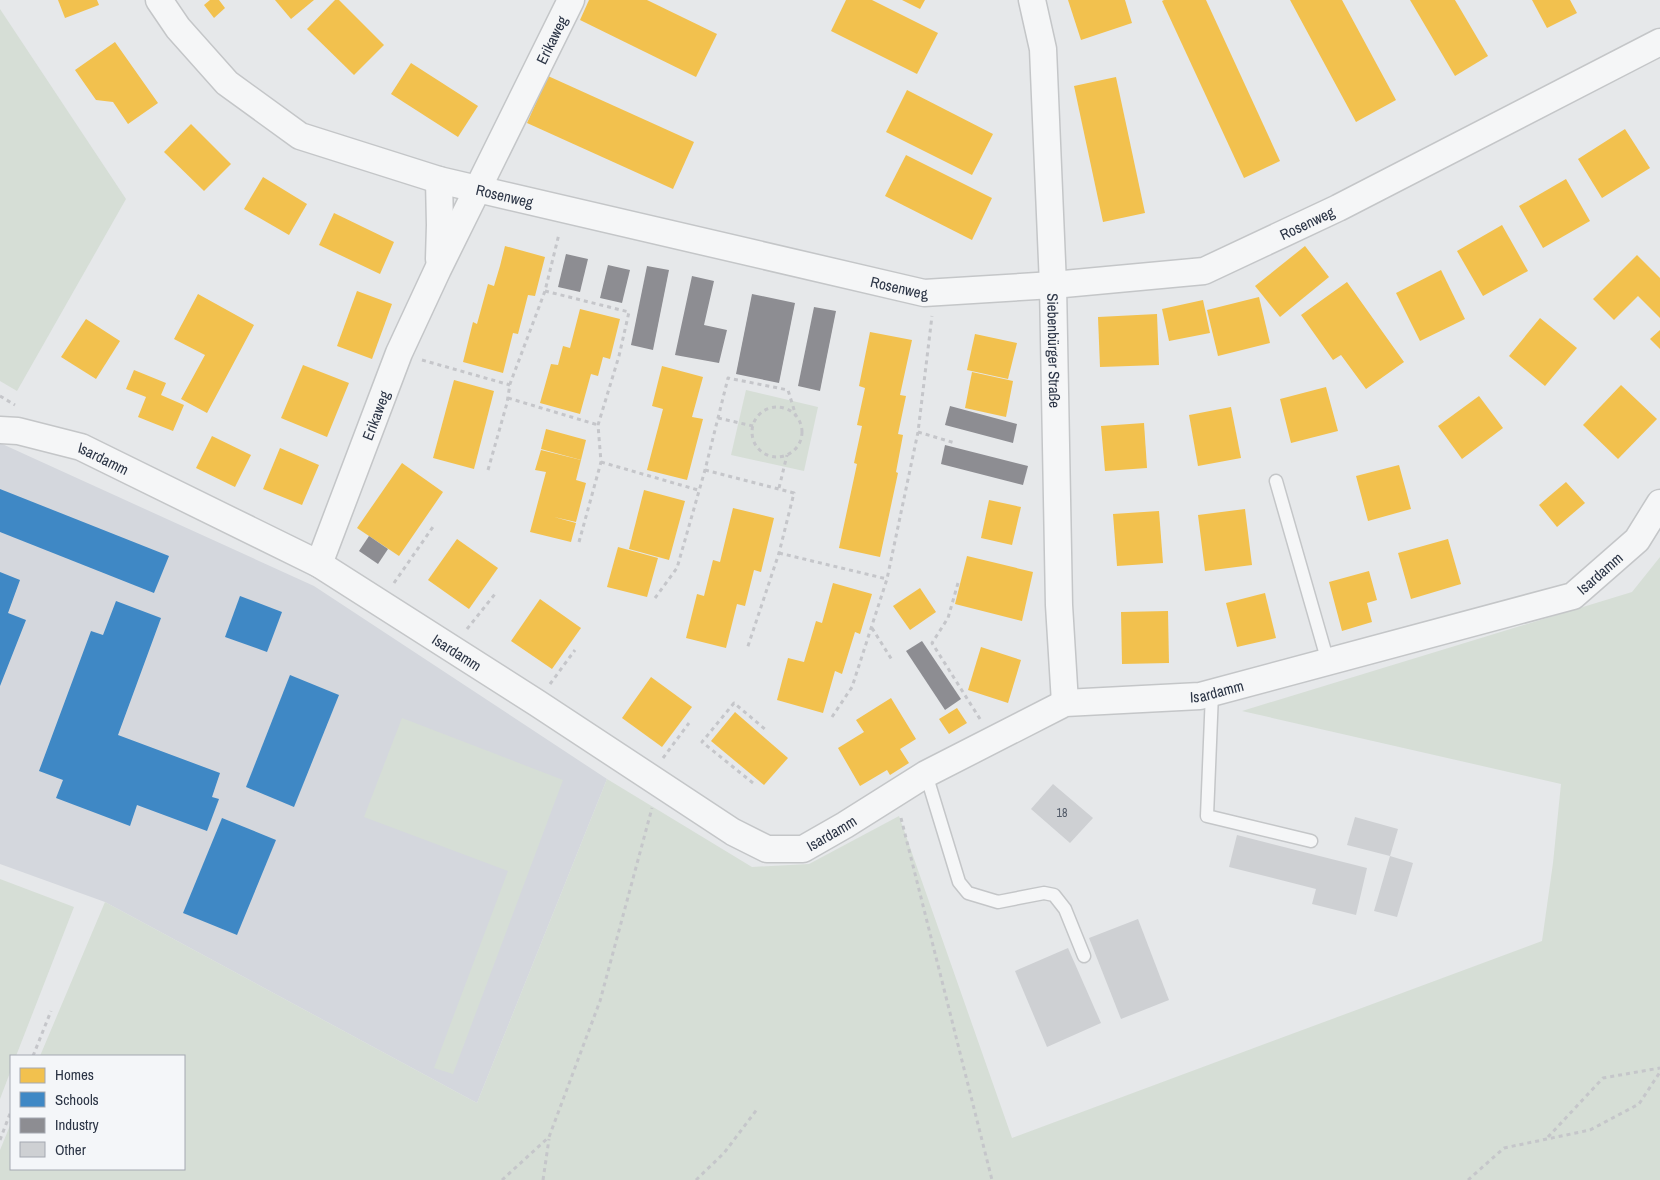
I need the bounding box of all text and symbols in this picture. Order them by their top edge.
street label: Erikaweg [531,12,572,67]
street label: Rosenweg [474,178,536,212]
street label: Rosenweg [1276,201,1338,245]
street label: Rosenweg [868,270,928,304]
street label: Siebenbürger Straße [1043,293,1066,408]
street label: Erikaweg [356,387,394,443]
street label: Isardamm [76,436,133,480]
street label: Isardamm [1572,547,1627,599]
street label: Isardamm [428,628,486,676]
street label: Isardamm [1189,674,1246,707]
house number: 18 [1057,805,1067,821]
street label: Isardamm [802,810,860,856]
legend [10,1055,185,1170]
text: Homes [55,1064,94,1085]
text: Schools [55,1089,99,1110]
text: Industry [55,1114,100,1135]
text: Other [55,1139,86,1160]

